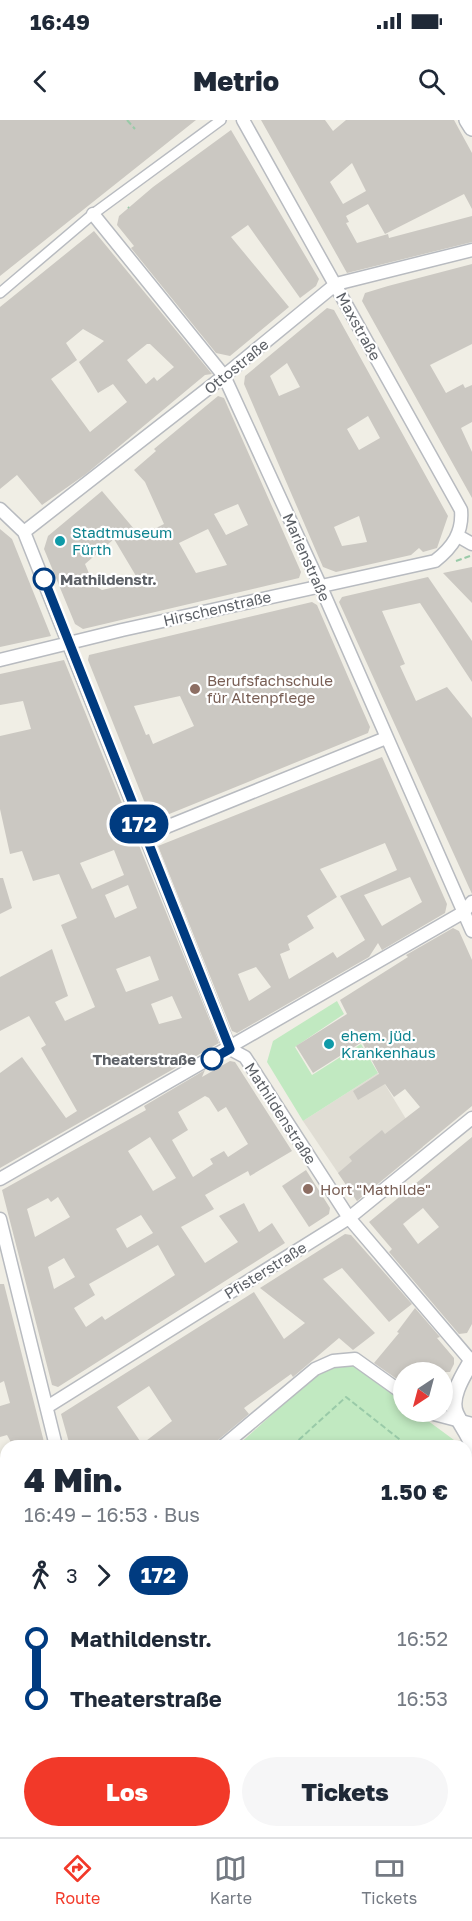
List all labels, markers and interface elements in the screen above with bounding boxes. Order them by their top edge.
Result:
text: 16:49 [30,8,90,35]
icon: back [24,65,57,98]
text: Metrio [193,65,279,97]
icon: search [415,65,448,98]
street label: Maxstraße [333,289,385,363]
street label: Ottostraße [200,334,272,397]
street label: Marienstraße [280,510,335,604]
place label: Stadtmuseum Fürth [72,523,172,558]
marker: Stadtmuseum Fürth [53,534,67,548]
marker: Mathildenstr. [33,568,55,590]
place label: Mathildenstr. [60,570,157,588]
street label: Hirschenstraße [161,587,273,629]
place label: Berufsfachschule für Altenpflege [207,671,333,706]
marker: Berufsfachschule für Altenpflege [188,682,202,696]
line badge: 172 [104,804,174,844]
text: 172 [121,811,157,837]
place label: ehem. jüd. Krankenhaus [341,1026,436,1061]
marker: ehem. jüd. Krankenhaus [322,1037,336,1051]
marker: Theaterstraße [201,1048,223,1070]
place label: Theaterstraße [92,1050,196,1068]
street label: Mathildenstraße [241,1059,321,1168]
place label: Hort "Mathilde" [320,1180,431,1198]
marker: Hort "Mathilde" [301,1182,315,1196]
street label: Pfisterstraße [221,1237,310,1302]
north arrow [393,1362,453,1422]
map controls [393,1362,453,1422]
text: 4 Min. [24,1460,123,1499]
text: 1.50 € [381,1478,448,1505]
text: 16:49 – 16:53 · Bus [24,1502,200,1526]
icon: walk [24,1559,57,1592]
icon: forward [87,1559,120,1592]
text: 172 [141,1562,176,1588]
text: 3 [66,1563,78,1587]
text: Mathildenstr. [70,1625,212,1652]
text: 16:52 [397,1626,448,1650]
text: Theaterstraße [70,1685,222,1712]
text: 16:53 [397,1686,448,1710]
button: Los [24,1757,230,1826]
button: Tickets [242,1757,448,1826]
tab: Route [55,1852,100,1908]
tab: Karte [210,1852,252,1908]
tab: Tickets [361,1852,417,1908]

